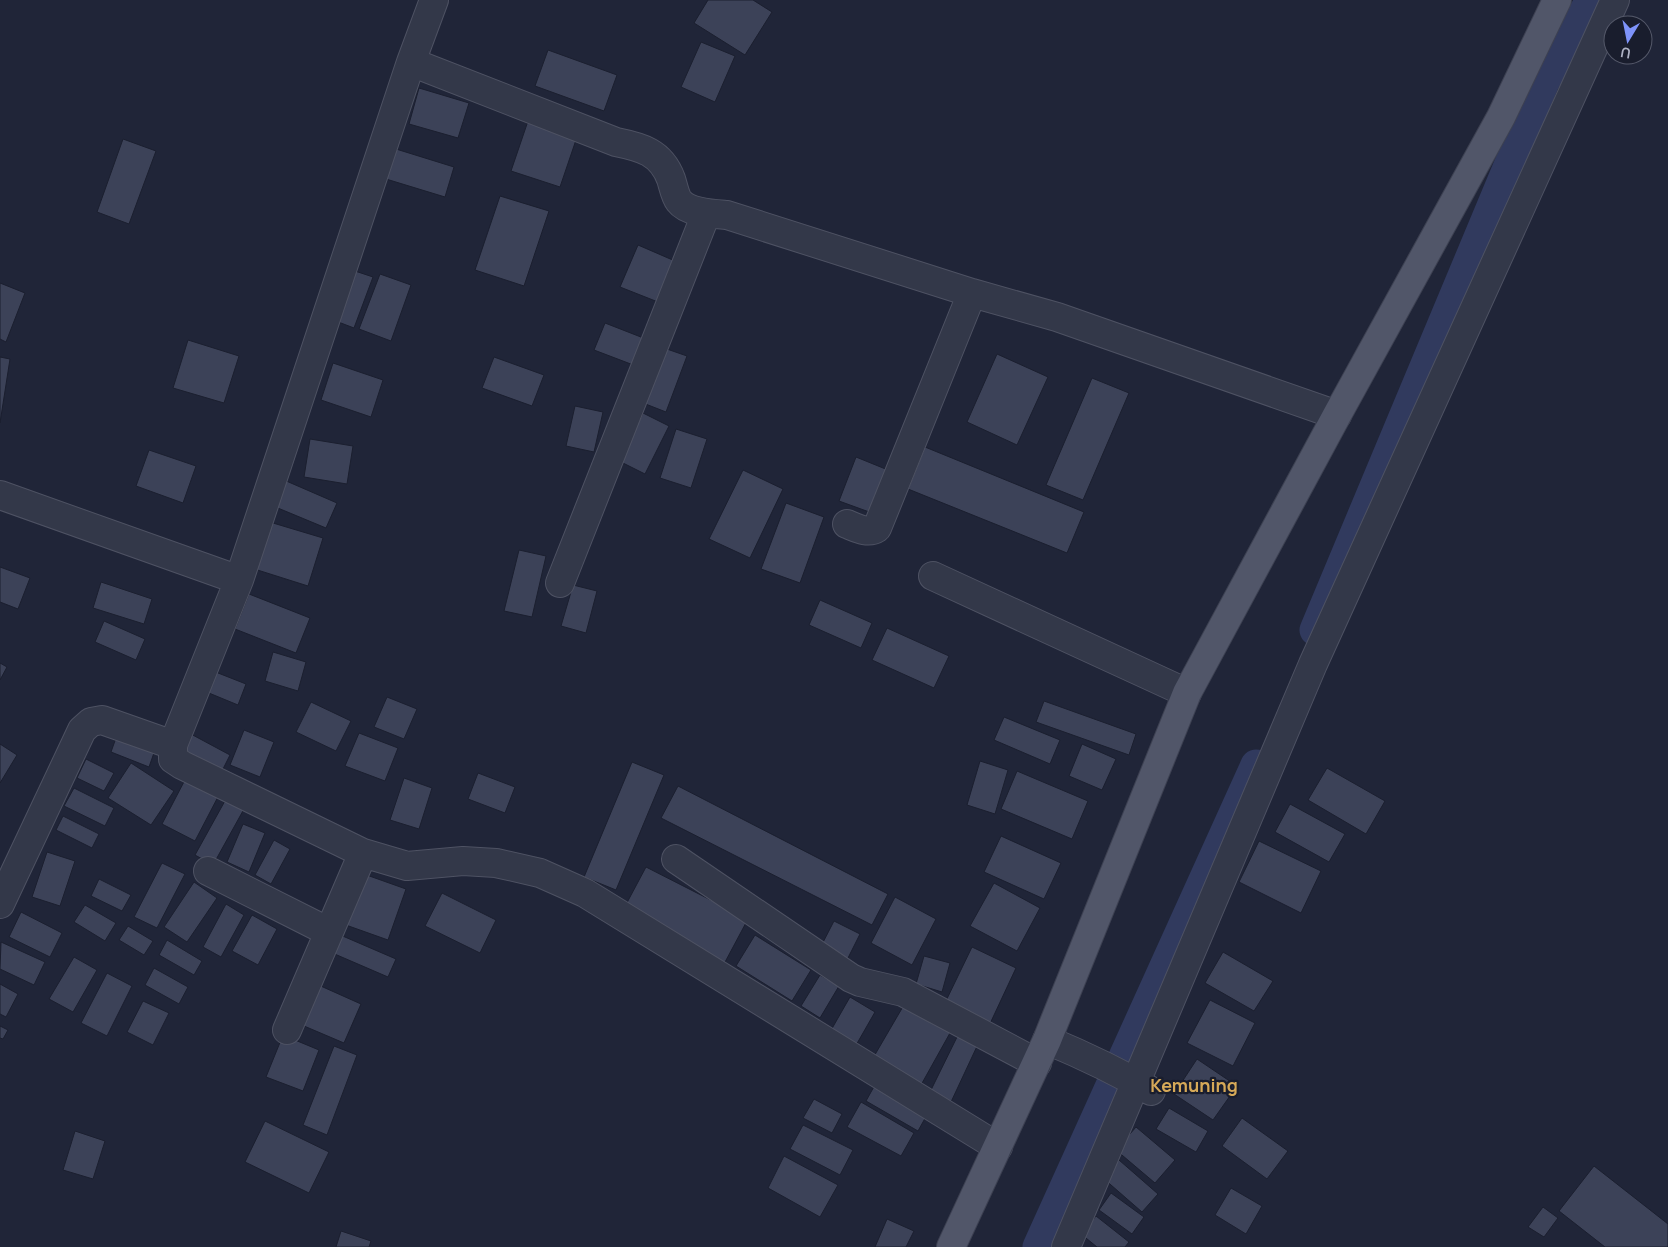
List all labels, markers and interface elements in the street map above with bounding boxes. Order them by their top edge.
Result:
north arrow [1603,15,1653,65]
text: U [1619,43,1632,64]
district label: Kemuning [1150,1073,1238,1097]

